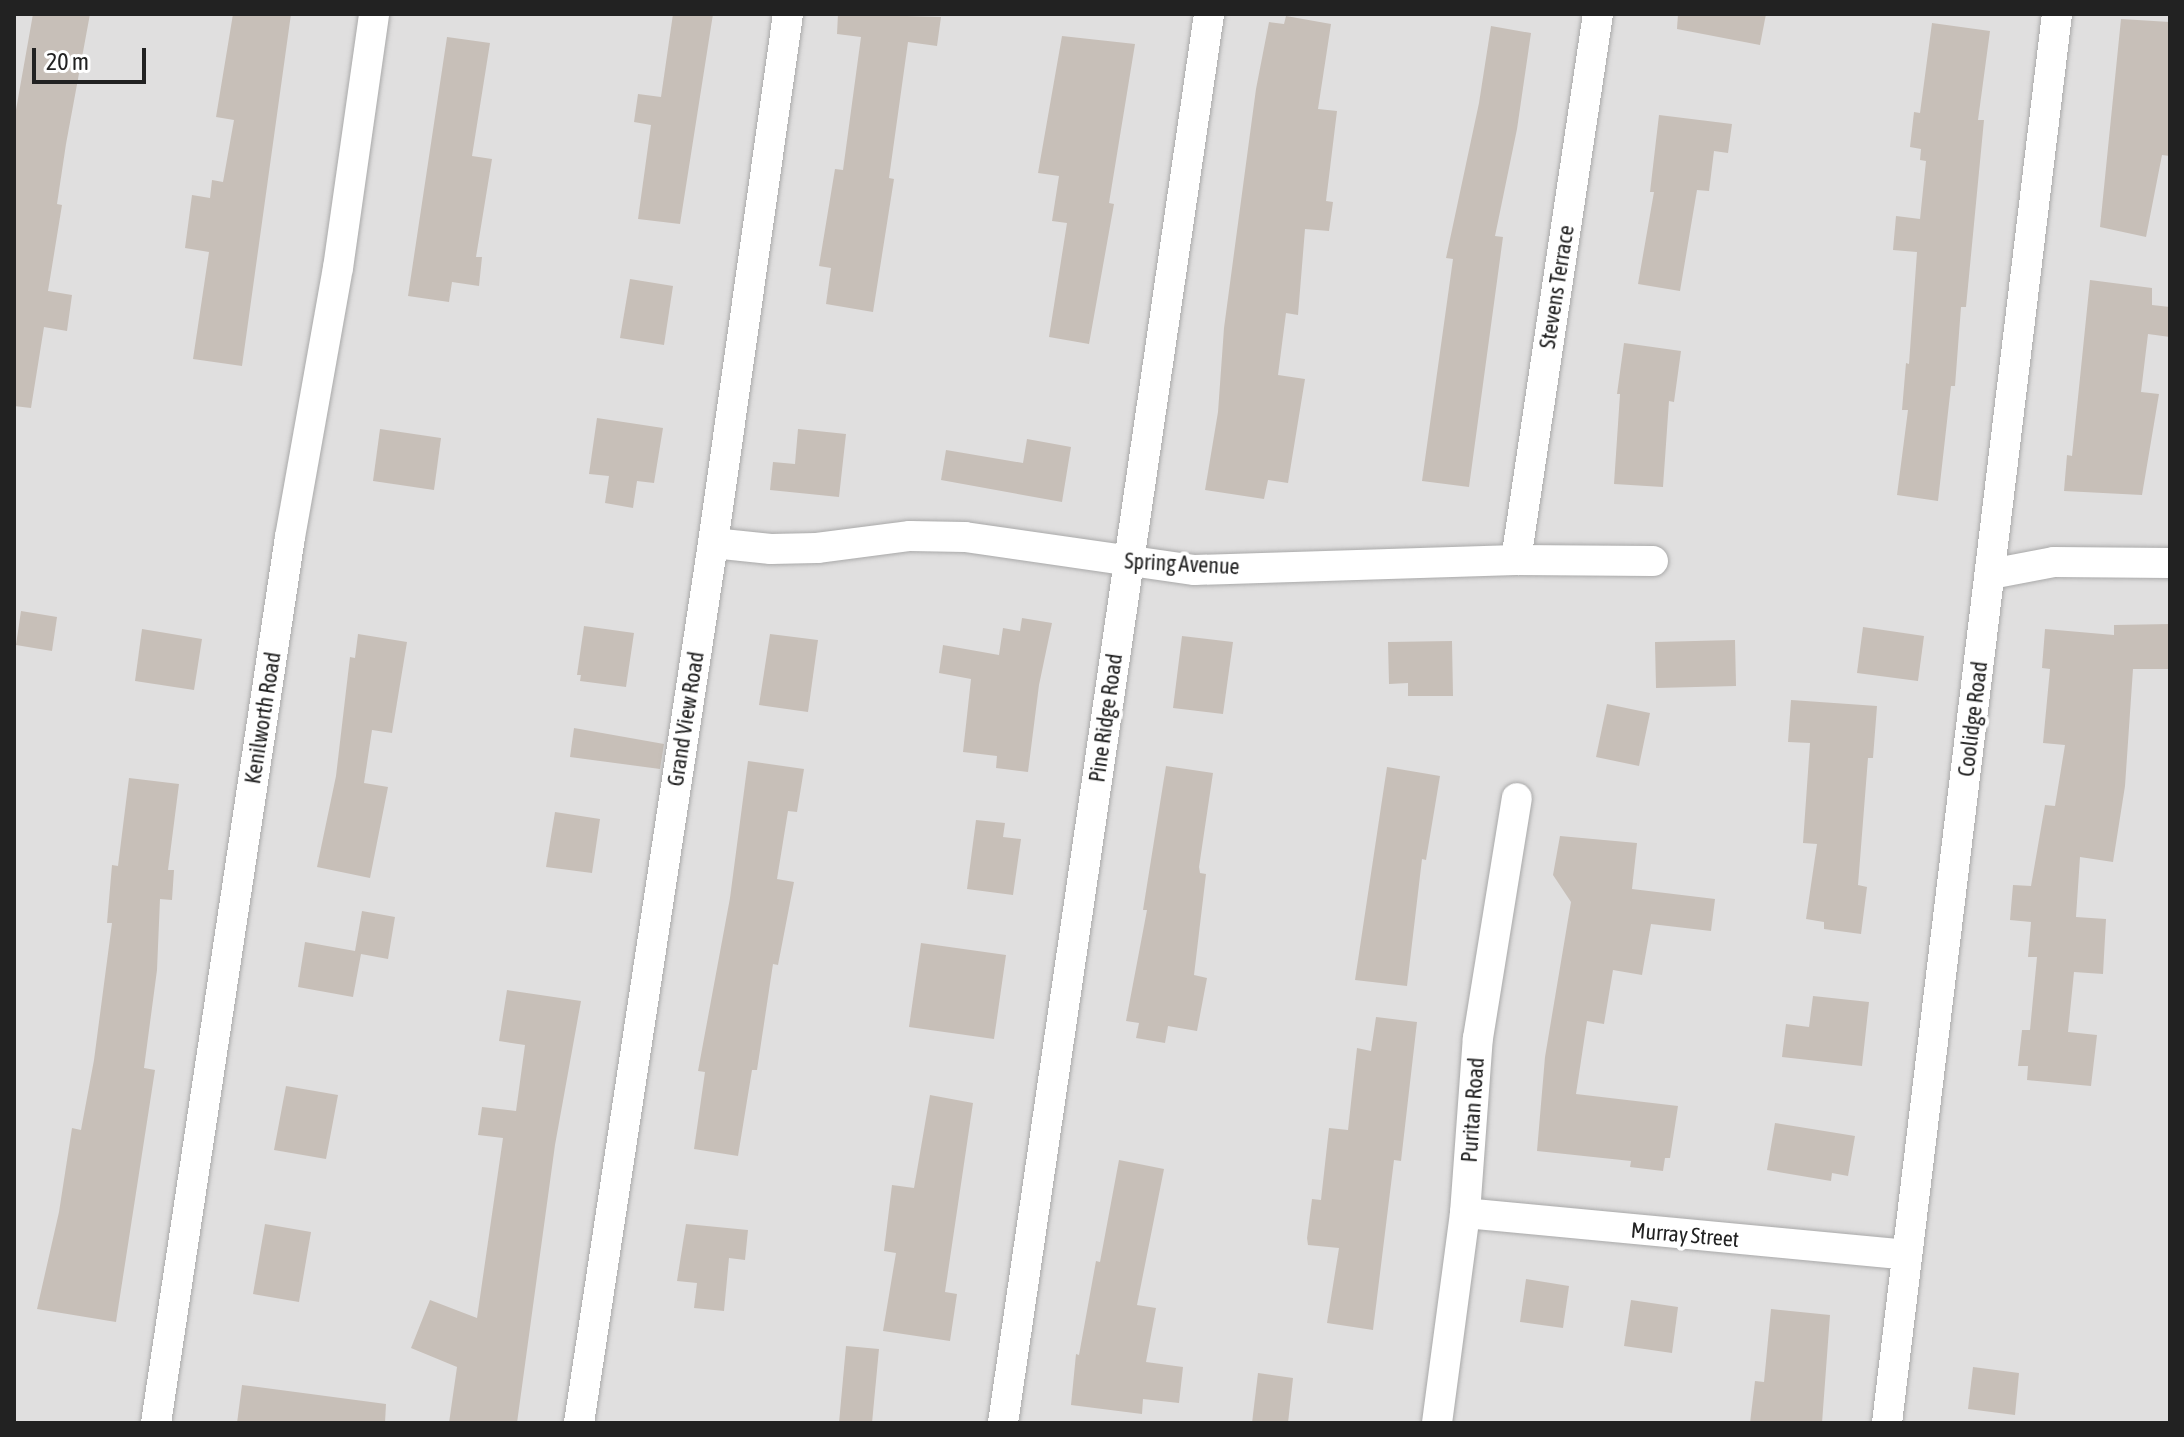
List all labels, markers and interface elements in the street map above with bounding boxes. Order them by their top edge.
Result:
scale bar [36,32,150,82]
text: 20 m [46,48,89,75]
street label: Stevens Terrace [1534,223,1580,351]
street label: Spring Avenue [1124,548,1240,580]
street label: Kenilworth Road [240,650,286,786]
street label: Grand View Road [662,650,710,788]
street label: Pine Ridge Road [1084,652,1128,784]
street label: Coolidge Road [1953,660,1993,778]
street label: Puritan Road [1456,1057,1490,1163]
street label: Murray Street [1630,1217,1740,1253]

